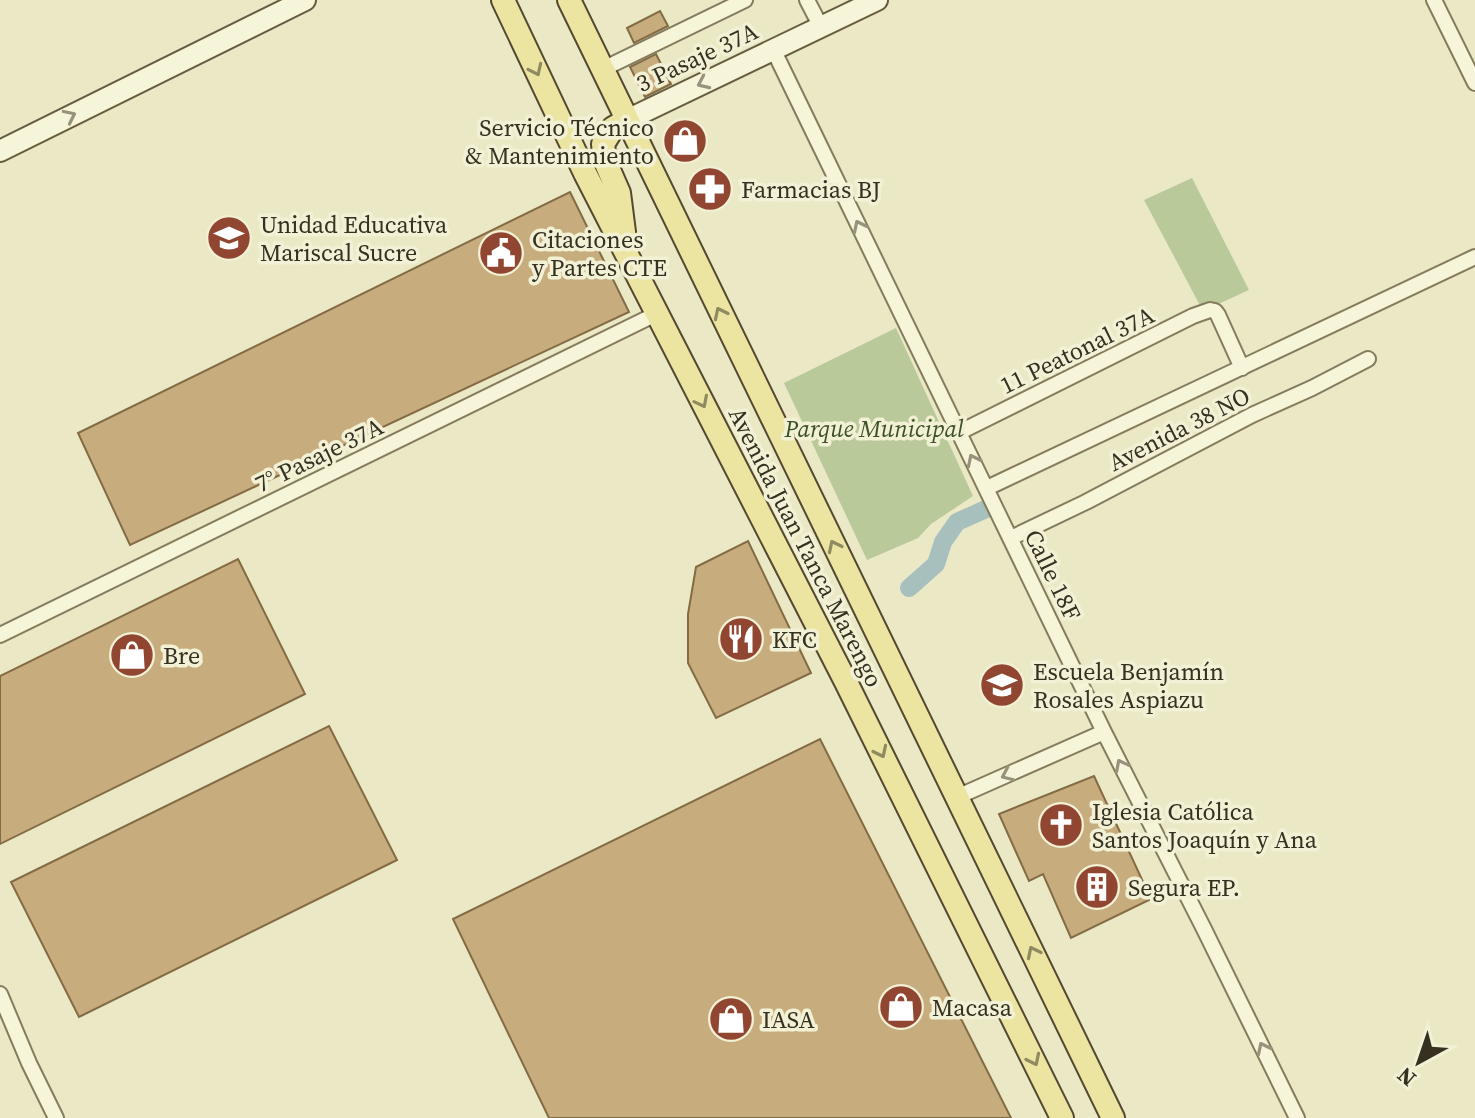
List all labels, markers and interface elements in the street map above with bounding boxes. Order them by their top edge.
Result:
street label: 3 Pasaje 37A [631,14,763,100]
one-way arrow [527,62,543,77]
one-way arrow [697,73,711,89]
one-way arrow [61,110,76,126]
place label: Servicio Técnico & Mantenimiento [465,111,654,172]
shop icon: Servicio Técnico & Mantenimiento [661,117,709,165]
pharmacy icon: Farmacias BJ [686,165,734,213]
place label: Farmacias BJ [741,173,881,206]
place label: Unidad Educativa Mariscal Sucre [260,208,448,269]
school or university icon: Unidad Educativa Mariscal Sucre [205,214,253,262]
one-way arrow [854,220,869,235]
place label: Citaciones y Partes CTE [532,223,667,284]
public building icon: Citaciones y Partes CTE [477,229,525,277]
street label: 11 Peatonal 37A [994,298,1160,402]
one-way arrow [714,306,729,321]
street label: Avenida 38 NO [1102,379,1256,479]
one-way arrow [692,393,707,408]
street label: Avenida Juan Tanca Marengo [721,401,891,693]
street label: 7° Pasaje 37A [249,410,389,500]
park label: Parque Municipal [783,412,964,445]
one-way arrow [967,454,983,469]
street label: Calle 18F [1017,524,1089,626]
one-way arrow [828,540,843,555]
restaurant icon: KFC [717,615,765,663]
place label: KFC [772,623,817,656]
shop icon: Bre [108,631,156,679]
place label: Bre [163,639,200,672]
place label: Escuela Benjamín Rosales Aspiazu [1033,655,1224,716]
school or university icon: Escuela Benjamín Rosales Aspiazu [978,661,1026,709]
one-way arrow [871,743,887,758]
one-way arrow [1115,759,1131,774]
one-way arrow [1001,765,1015,781]
place label: Iglesia Católica Santos Joaquín y Ana [1092,795,1318,856]
church icon: Iglesia Católica Santos Joaquín y Ana [1037,801,1085,849]
building icon: Segura EP. [1073,863,1121,911]
place label: Segura EP. [1128,871,1240,904]
one-way arrow [1027,945,1043,960]
shop icon: Macasa [877,983,925,1031]
place label: Macasa [932,991,1013,1024]
shop icon: IASA [707,995,755,1043]
place label: IASA [762,1003,815,1036]
north arrow [1379,1022,1459,1102]
one-way arrow [1257,1041,1272,1056]
one-way arrow [1024,1051,1039,1066]
text: N [1390,1061,1422,1094]

